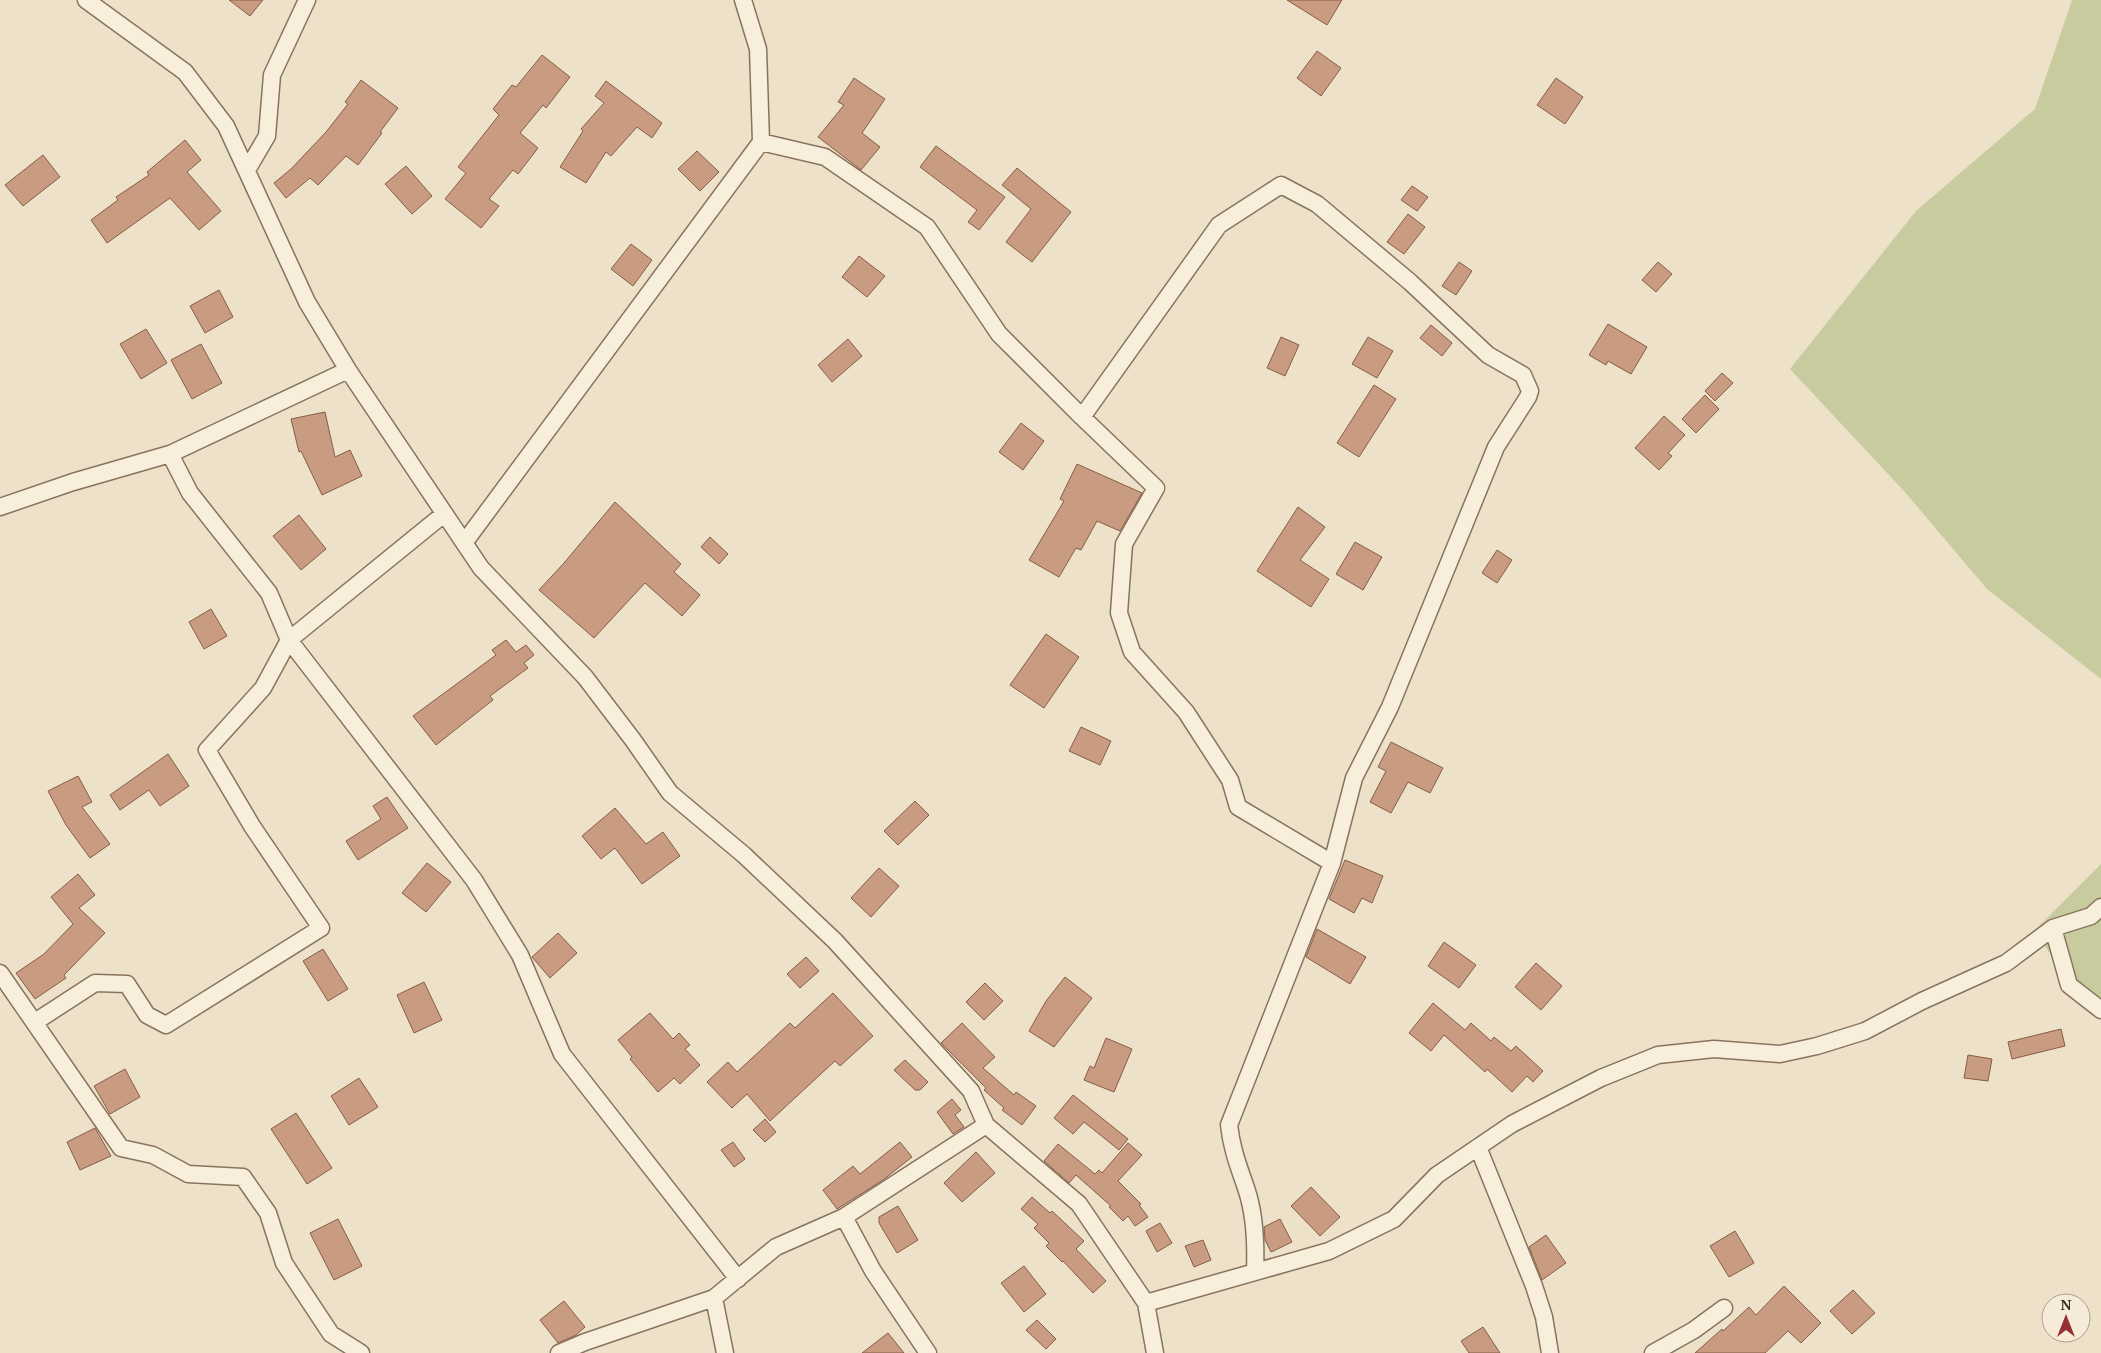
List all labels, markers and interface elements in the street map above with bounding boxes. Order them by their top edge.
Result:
north arrow [2041,1293,2091,1343]
text: N [2060,1295,2072,1314]

